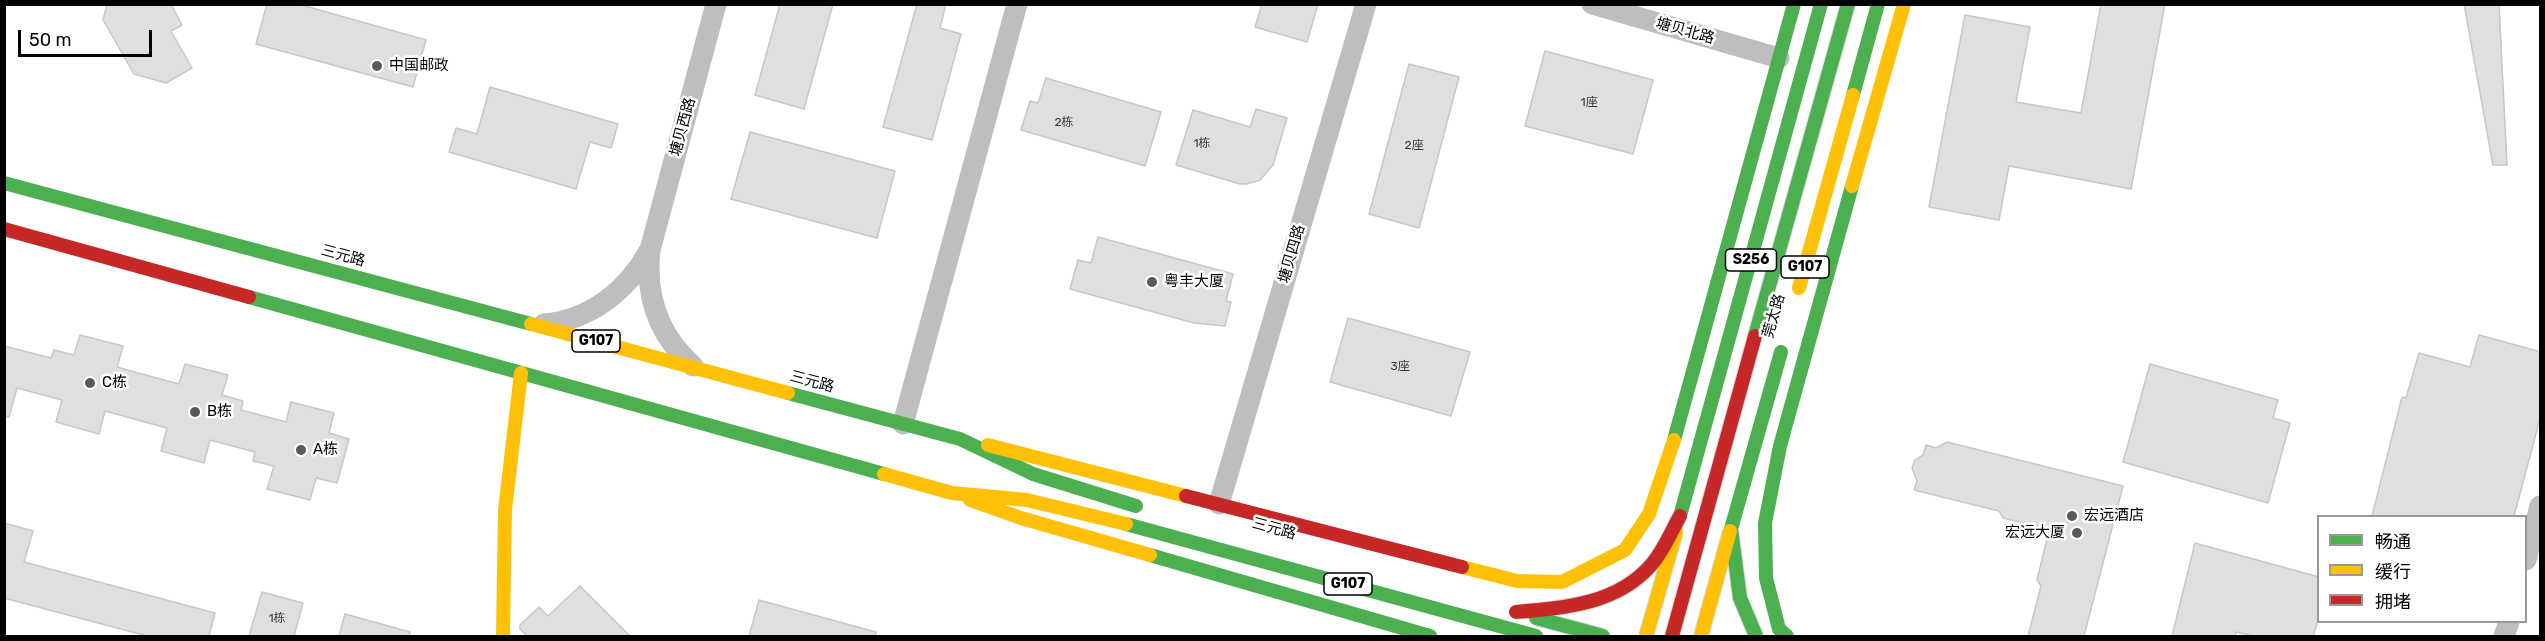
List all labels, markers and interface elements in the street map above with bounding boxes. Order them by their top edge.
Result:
street label: 塘贝北路 [1654,14,1716,48]
scale bar [21,18,154,56]
text: 50 m [29,29,72,51]
place label: 中国邮政 [389,57,449,75]
marker: 中国邮政 [370,59,384,73]
street label: 塘贝西路 [667,96,699,158]
house number: 1座 [1580,96,1598,110]
house number: 2栋 [1054,116,1074,130]
house number: 1栋 [1193,137,1211,151]
house number: 2座 [1404,139,1424,153]
street label: 塘贝四路 [1275,223,1309,285]
street label: 三元路 [319,241,367,271]
road number: S256 [1726,249,1776,271]
road number: G107 [1781,256,1829,278]
place label: 粤丰大厦 [1164,273,1224,291]
marker: 粤丰大厦 [1145,275,1159,289]
street label: 莞太路 [1759,292,1789,340]
road number: G107 [572,330,620,352]
house number: 3座 [1390,360,1410,374]
street label: 三元路 [788,367,836,397]
place label: C栋 [102,374,127,392]
marker: C栋 [83,376,97,390]
place label: B栋 [207,403,232,421]
marker: B栋 [188,405,202,419]
place label: A栋 [313,441,338,459]
marker: A栋 [294,443,308,457]
place label: 宏远酒店 [2084,507,2144,525]
marker: 宏远酒店 [2065,509,2079,523]
street label: 三元路 [1250,514,1298,544]
legend [2317,515,2527,623]
place label: 宏远大厦 [2005,524,2065,542]
marker: 宏远大厦 [2070,526,2084,540]
text: 畅通 [2375,531,2411,553]
text: 缓行 [2375,561,2411,583]
road number: G107 [1324,573,1372,595]
text: 拥堵 [2375,591,2411,613]
house number: 1栋 [268,612,286,626]

